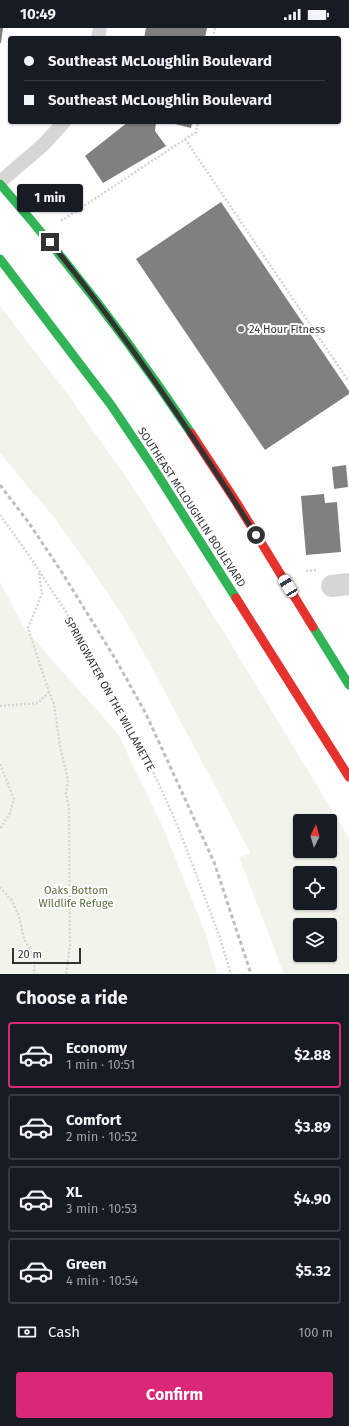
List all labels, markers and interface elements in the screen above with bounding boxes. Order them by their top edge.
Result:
text: 10:49 [20,5,56,23]
text: Southeast McLoughlin Boulevard [48,52,272,70]
text: Southeast McLoughlin Boulevard [48,91,272,109]
callout: 1 min [17,184,83,212]
text: 1 min [34,190,66,205]
route end [41,233,59,251]
place label: 24 Hour Fitness [249,323,325,336]
marker: 24 Hour Fitness [236,324,246,334]
street label: SOUTHEAST MCLOUGHLIN BOULEVARD [135,425,248,589]
route start [247,526,265,544]
car [277,573,299,599]
street label: SPRINGWATER ON THE WILLAMETTE [62,615,157,774]
north arrow [293,814,337,858]
map controls [293,814,337,962]
button: locate [293,866,337,910]
park label: Oaks Bottom Wildlife Refuge [39,884,113,910]
button: layers [293,918,337,962]
scale bar [12,946,81,965]
text: 20 m [18,948,42,961]
text: Choose a ride [16,987,128,1009]
icon: car [18,1037,54,1073]
text: Economy [66,1039,127,1057]
text: $2.88 [294,1046,331,1064]
text: 1 min · 10:51 [66,1057,135,1072]
icon: car [18,1109,54,1145]
text: Comfort [66,1111,122,1129]
text: $3.89 [294,1118,331,1136]
text: 2 min · 10:52 [66,1129,137,1144]
icon: car [18,1181,54,1217]
text: XL [66,1183,82,1201]
text: $4.90 [294,1190,331,1208]
text: 3 min · 10:53 [66,1201,137,1216]
icon: car [18,1253,54,1289]
text: Green [66,1255,106,1273]
text: $5.32 [295,1262,331,1280]
text: 4 min · 10:54 [66,1273,138,1288]
icon: cash [16,1321,38,1343]
text: Cash [48,1323,80,1341]
text: 100 m [298,1325,333,1340]
button: Confirm [16,1372,333,1418]

